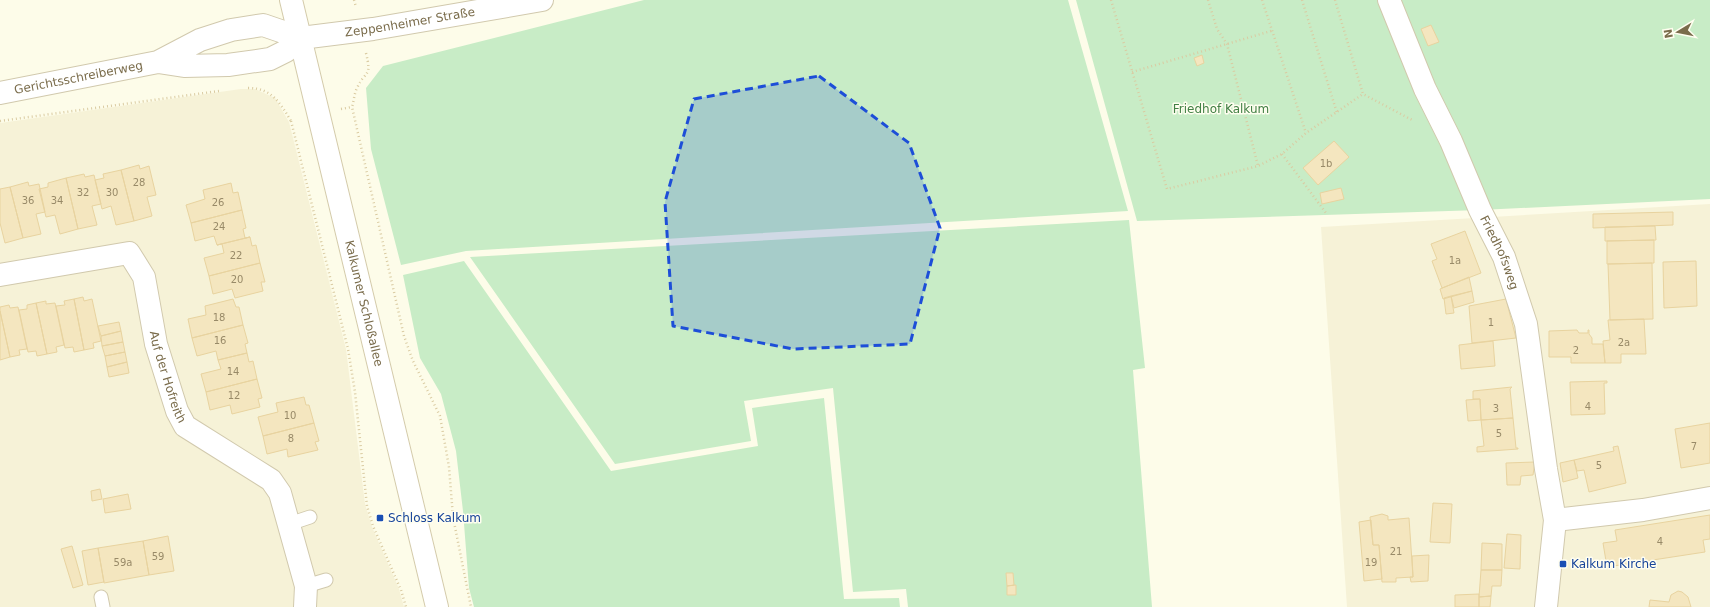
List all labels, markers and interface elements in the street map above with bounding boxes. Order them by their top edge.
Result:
street label: Zeppenheimer Straße [344,5,476,39]
north arrow [1658,12,1698,52]
text: N [1661,28,1676,39]
street label: Gerichtsschreiberweg [13,58,144,97]
park label: Friedhof Kalkum [1173,102,1269,116]
house number: 1b [1320,158,1332,169]
house number: 28 [133,177,145,188]
house number: 32 [77,187,89,198]
house number: 30 [106,187,118,198]
house number: 36 [22,195,34,206]
house number: 34 [51,195,63,206]
house number: 26 [212,197,224,208]
street label: Friedhofsweg [1477,213,1521,292]
house number: 24 [213,221,225,232]
street label: Kalkumer Schloßallee [342,239,386,368]
house number: 22 [230,250,242,261]
house number: 1a [1449,255,1461,266]
house number: 20 [231,274,243,285]
house number: 18 [213,312,225,323]
house number: 1 [1488,317,1494,328]
street label: Auf der Hofreith [147,330,189,425]
house number: 16 [214,335,226,346]
house number: 2a [1618,337,1630,348]
house number: 2 [1573,345,1579,356]
house number: 14 [227,366,239,377]
house number: 12 [228,390,240,401]
house number: 4 [1585,401,1591,412]
house number: 3 [1493,403,1499,414]
house number: 10 [284,410,296,421]
house number: 5 [1496,428,1502,439]
house number: 8 [288,433,294,444]
house number: 7 [1691,441,1697,452]
house number: 5 [1596,460,1602,471]
place label: Schloss Kalkum [388,511,481,525]
marker: Schloss Kalkum [375,513,385,523]
house number: 4 [1657,536,1663,547]
house number: 21 [1390,546,1402,557]
house number: 59 [152,551,164,562]
house number: 59a [114,557,132,568]
house number: 19 [1365,557,1377,568]
place label: Kalkum Kirche [1571,557,1657,571]
marker: Kalkum Kirche [1558,559,1568,569]

